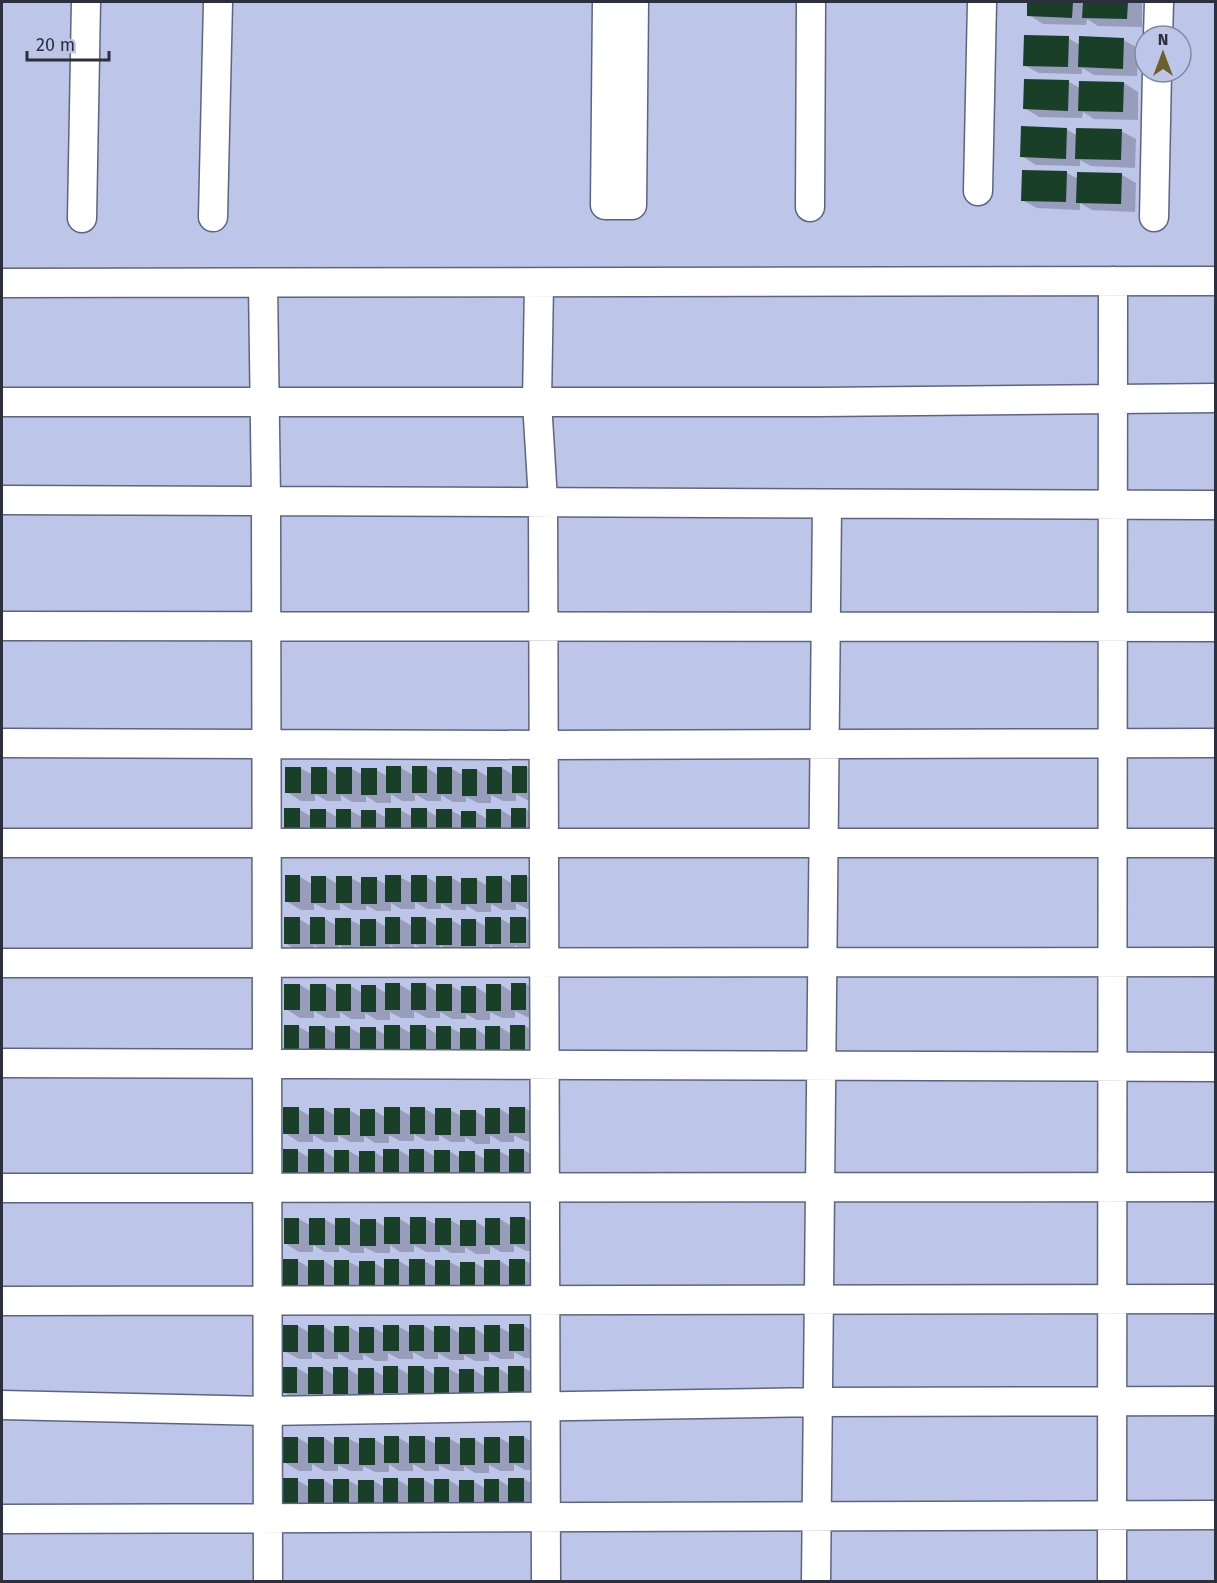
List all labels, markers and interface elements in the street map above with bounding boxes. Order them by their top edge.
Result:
scale bar [27,24,110,62]
north arrow [1133,24,1193,84]
text: N [1158,30,1168,49]
text: 20 m [36,34,75,56]

